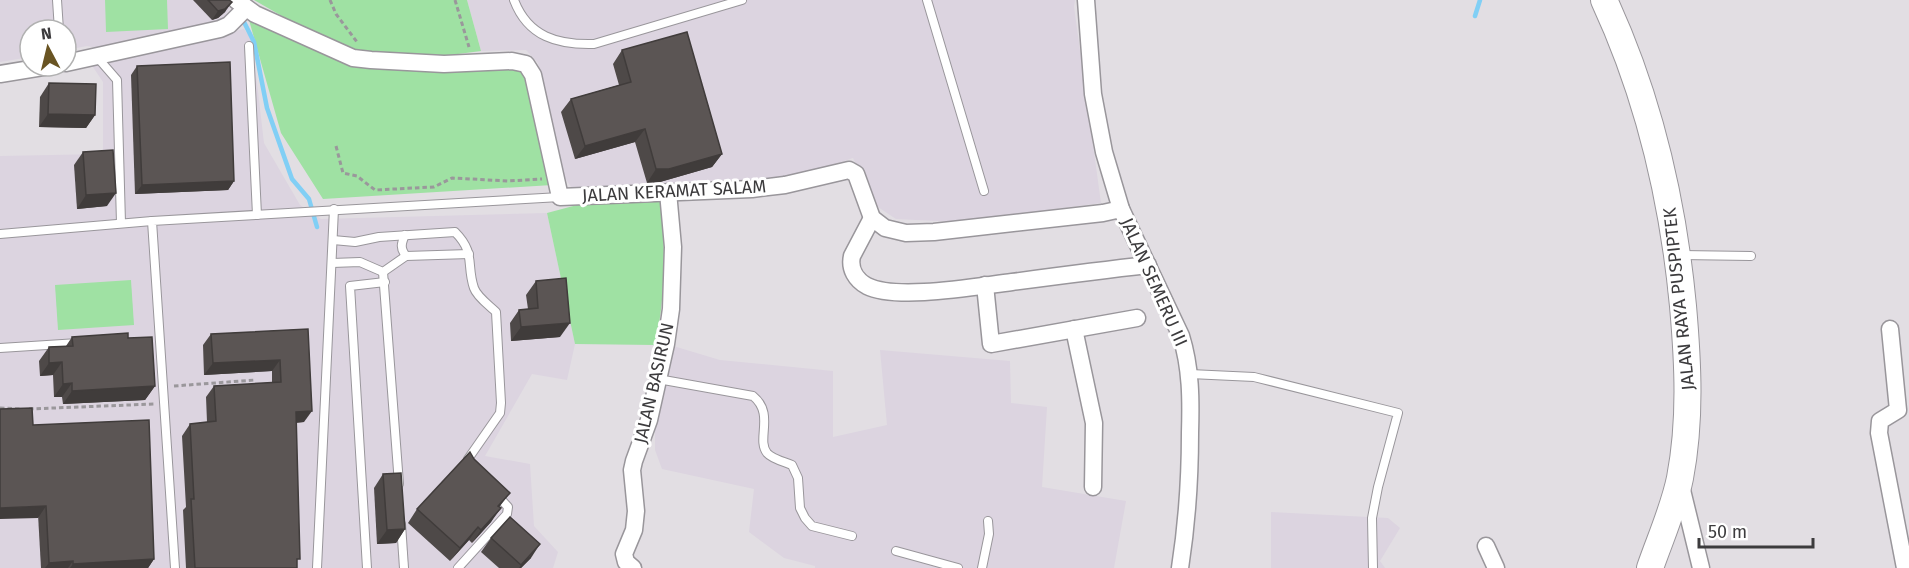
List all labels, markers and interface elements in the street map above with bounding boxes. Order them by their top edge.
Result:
north arrow [18,18,78,78]
text: N [40,24,53,44]
street label: JALAN KERAMAT SALAM [581,175,767,207]
street label: JALAN RAYA PUSPIPTEK [1658,206,1700,392]
street label: JALAN SEMERU III [1116,214,1192,350]
street label: JALAN BASIRUN [629,320,679,446]
scale bar [1699,511,1813,549]
text: 50 m [1708,521,1747,543]

